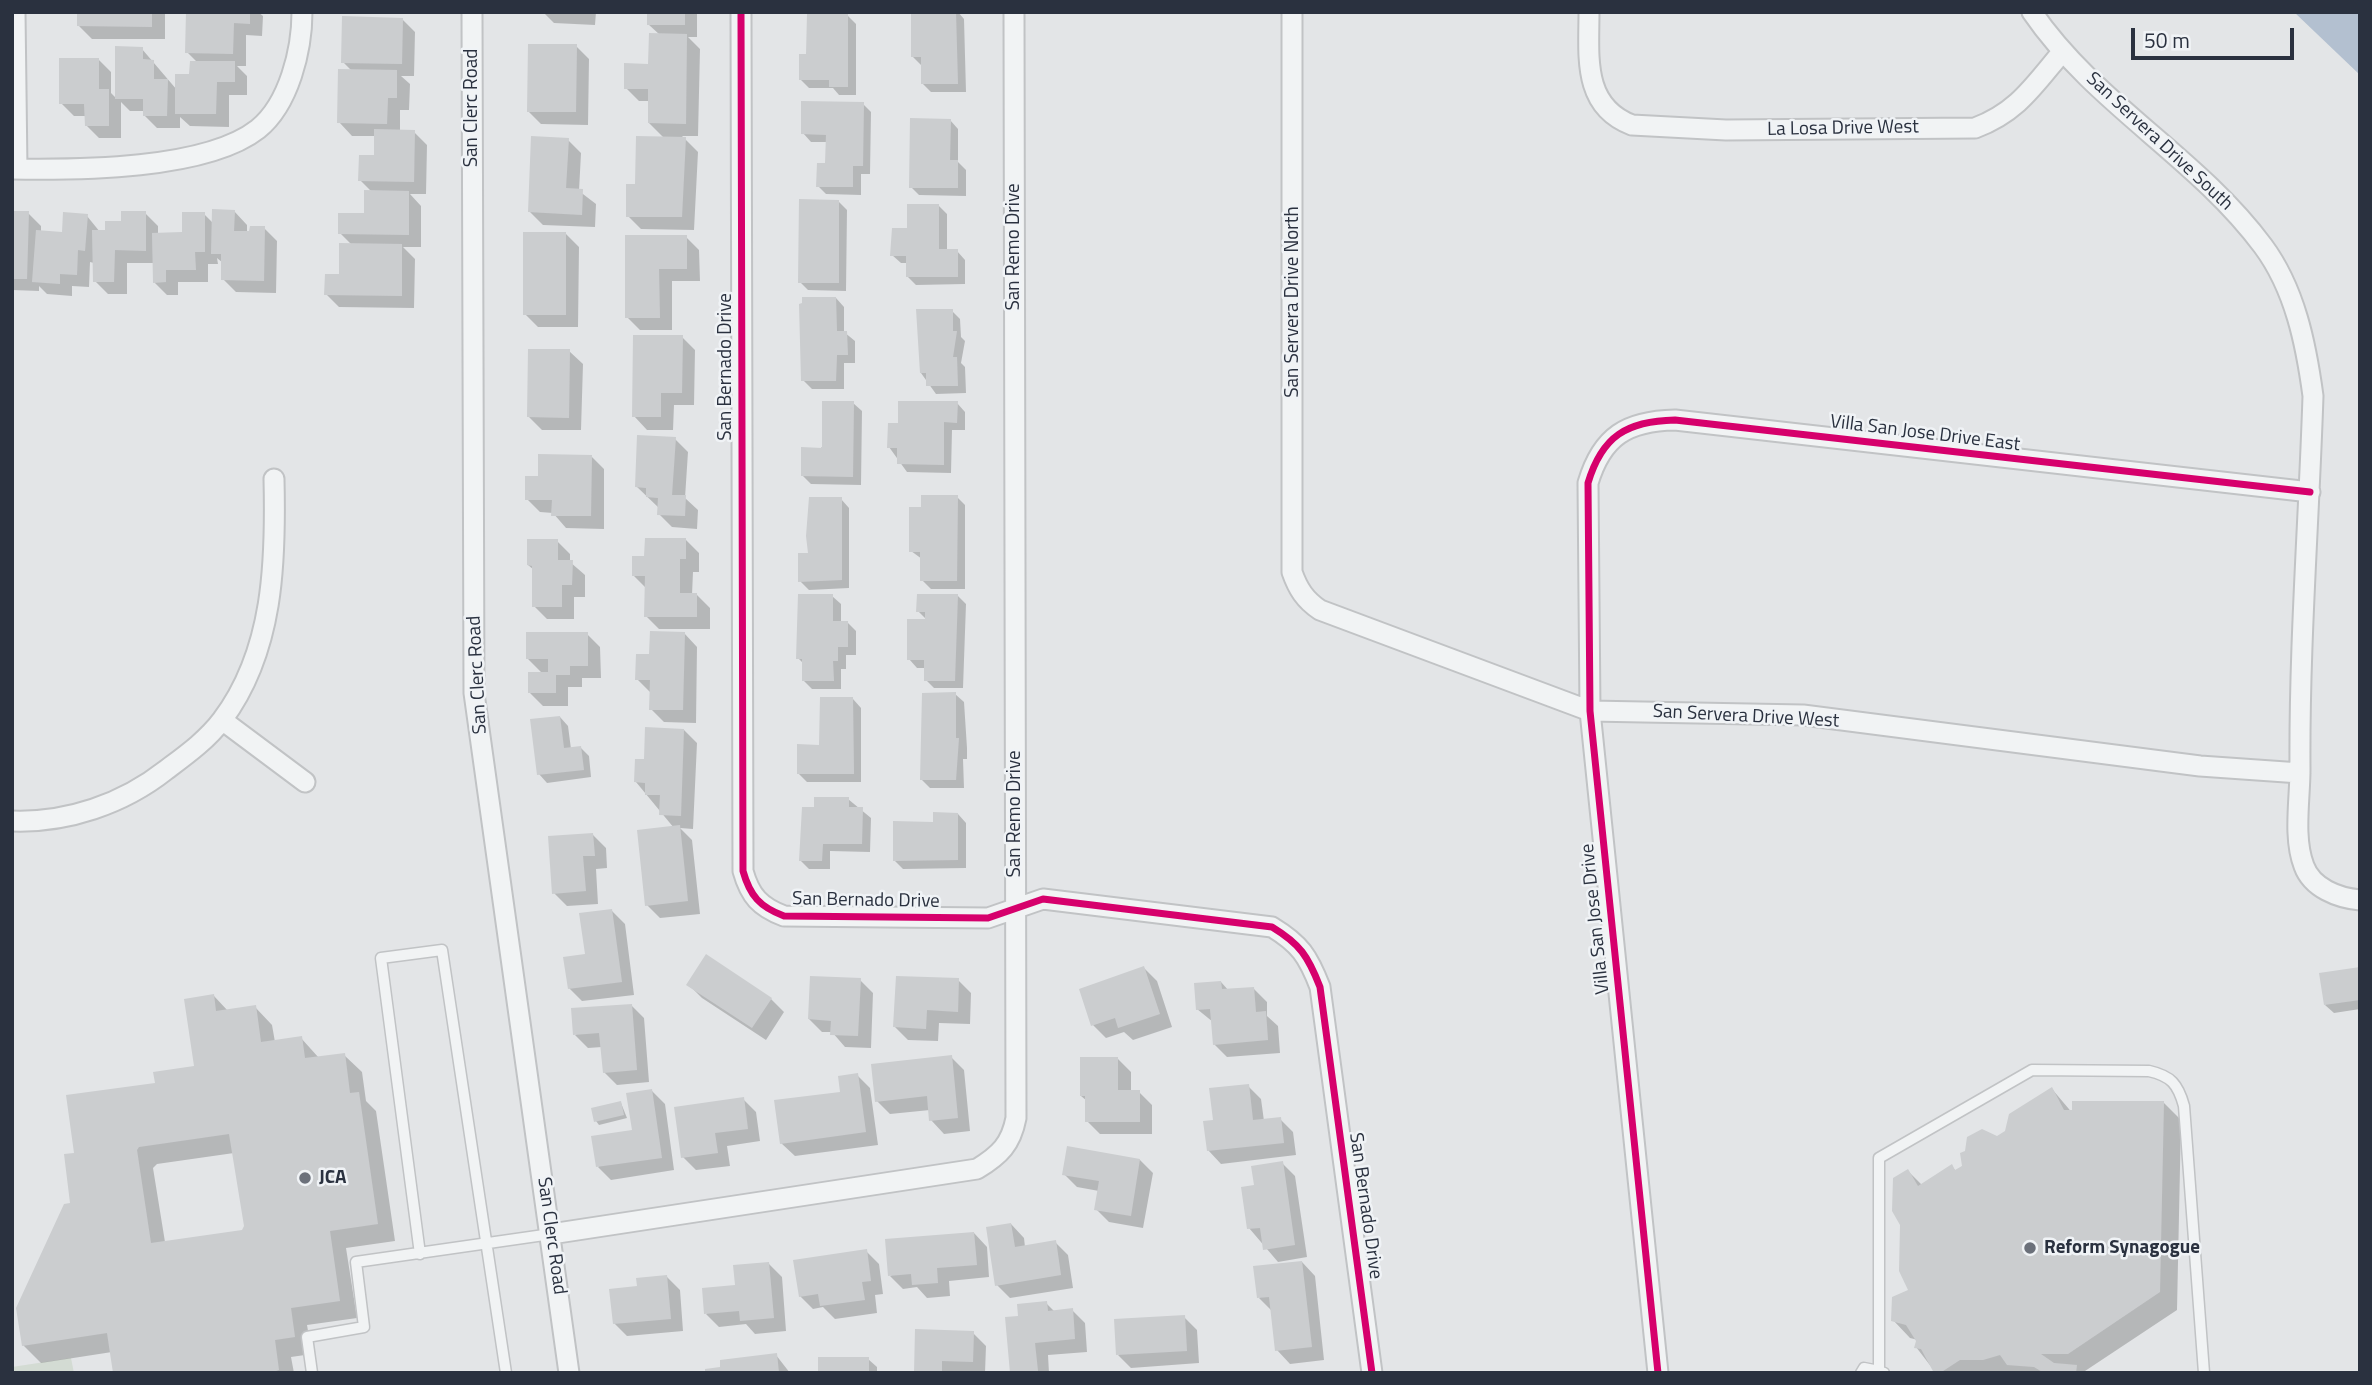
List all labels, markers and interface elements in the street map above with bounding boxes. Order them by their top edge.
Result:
scale bar [2134,14,2297,58]
text: 50 m [2144,24,2190,56]
street label: San Clerc Road [461,49,483,167]
street label: San Servera Drive South [2081,68,2237,216]
street label: La Losa Drive West [1767,116,1919,142]
street label: San Remo Drive [1003,184,1025,310]
street label: San Servera Drive North [1282,206,1304,398]
street label: San Bernado Drive [715,293,737,441]
street label: Villa San Jose Drive East [1829,411,2021,457]
street label: San Clerc Road [464,615,492,735]
street label: San Servera Drive West [1652,701,1840,733]
street label: San Remo Drive [1004,751,1026,877]
street label: Villa San Jose Drive [1577,842,1615,996]
street label: San Bernado Drive [792,888,940,914]
street label: San Bernado Drive [1343,1131,1387,1281]
place label: JCA [319,1167,346,1189]
marker: JCA [297,1170,313,1186]
street label: San Clerc Road [531,1176,571,1296]
place label: Reform Synagogue [2044,1237,2200,1259]
marker: Reform Synagogue [2022,1240,2038,1256]

